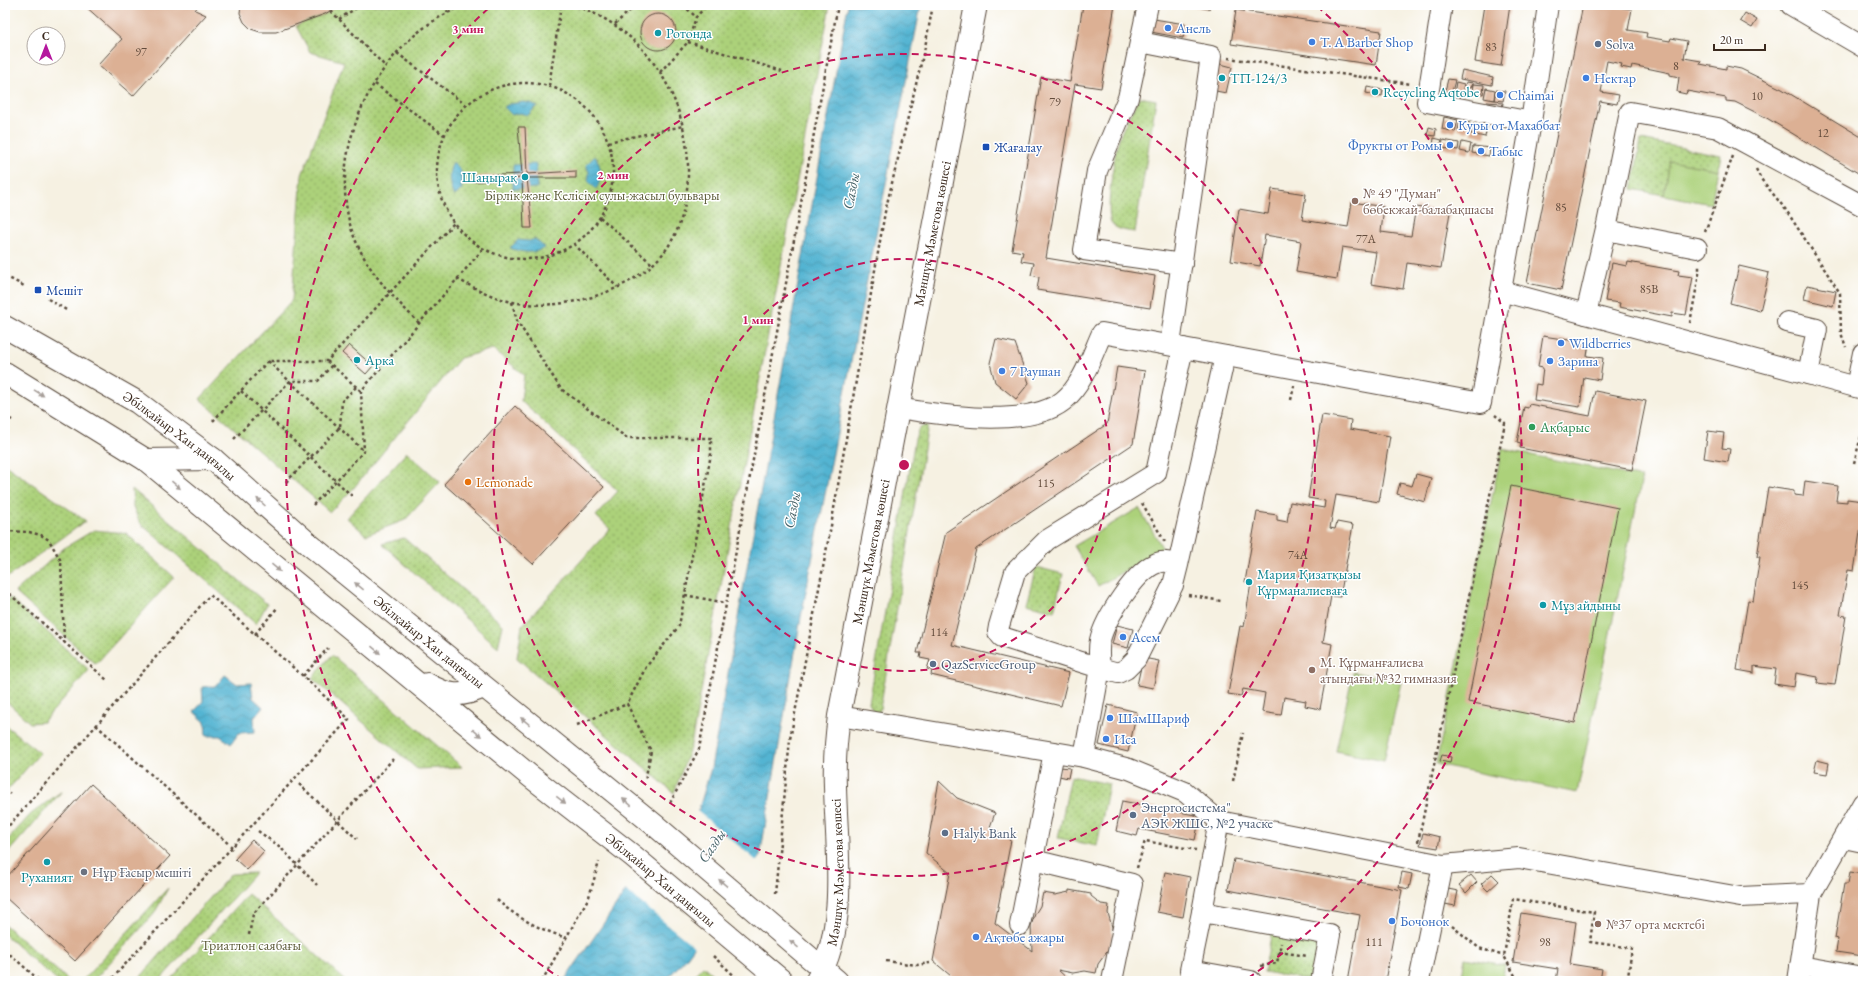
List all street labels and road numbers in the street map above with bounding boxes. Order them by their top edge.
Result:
street label: Мәншүк Мәметова көшесі [909,159,955,308]
street label: Әбілқайыр Хан даңғылы [120,387,240,485]
street label: Мәншүк Мәметова көшесі [848,477,894,626]
street label: Әбілқайыр Хан даңғылы [370,591,489,693]
street label: Мәншүк Мәметова көшесі [822,797,847,948]
street label: Әбілқайыр Хан даңғылы [602,829,720,931]

